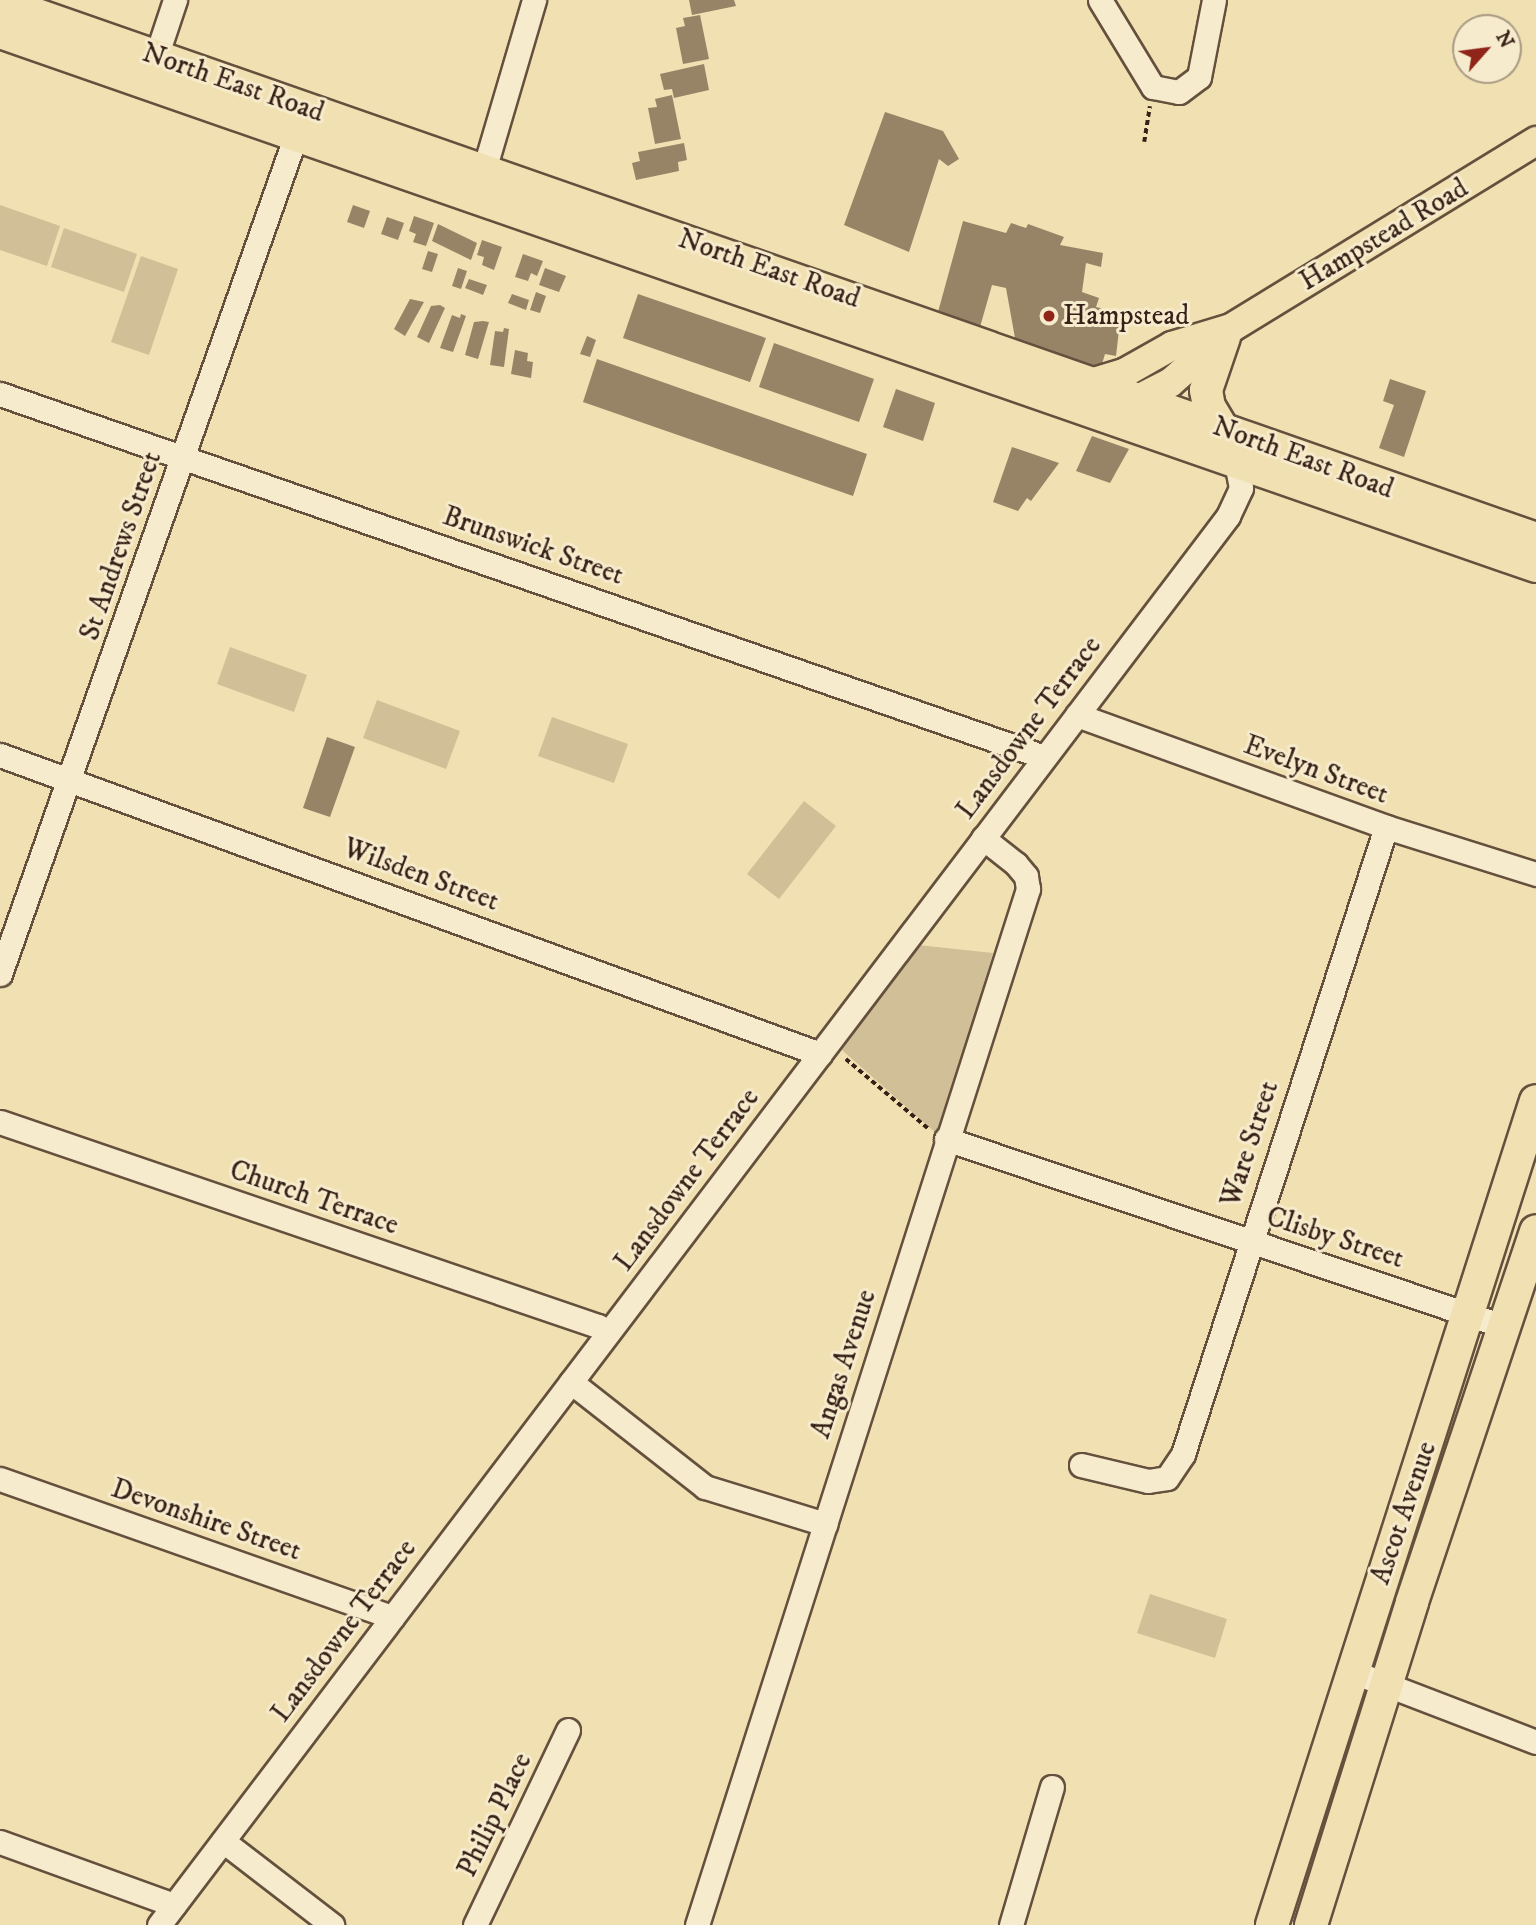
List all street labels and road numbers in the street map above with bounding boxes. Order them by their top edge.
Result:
street label: North East Road [138,36,328,130]
street label: Hampstead Road [1294,172,1474,298]
street label: North East Road [674,222,864,316]
street label: North East Road [1208,410,1398,506]
street label: St Andrews Street [73,447,169,645]
street label: Brunswick Street [438,499,628,593]
street label: Lansdowne Terrace [949,630,1109,826]
street label: Evelyn Street [1239,728,1393,812]
street label: Wilsden Street [339,831,503,919]
street label: Ware Street [1214,1077,1286,1211]
street label: Lansdowne Terrace [607,1082,767,1278]
street label: Church Terrace [225,1153,403,1243]
street label: Clisby Street [1262,1200,1408,1276]
street label: Angas Avenue [804,1286,884,1442]
street label: Ascot Avenue [1364,1437,1444,1589]
street label: Devonshire Street [107,1472,305,1568]
street label: Lansdowne Terrace [264,1533,424,1729]
street label: Philip Place [451,1747,539,1883]

